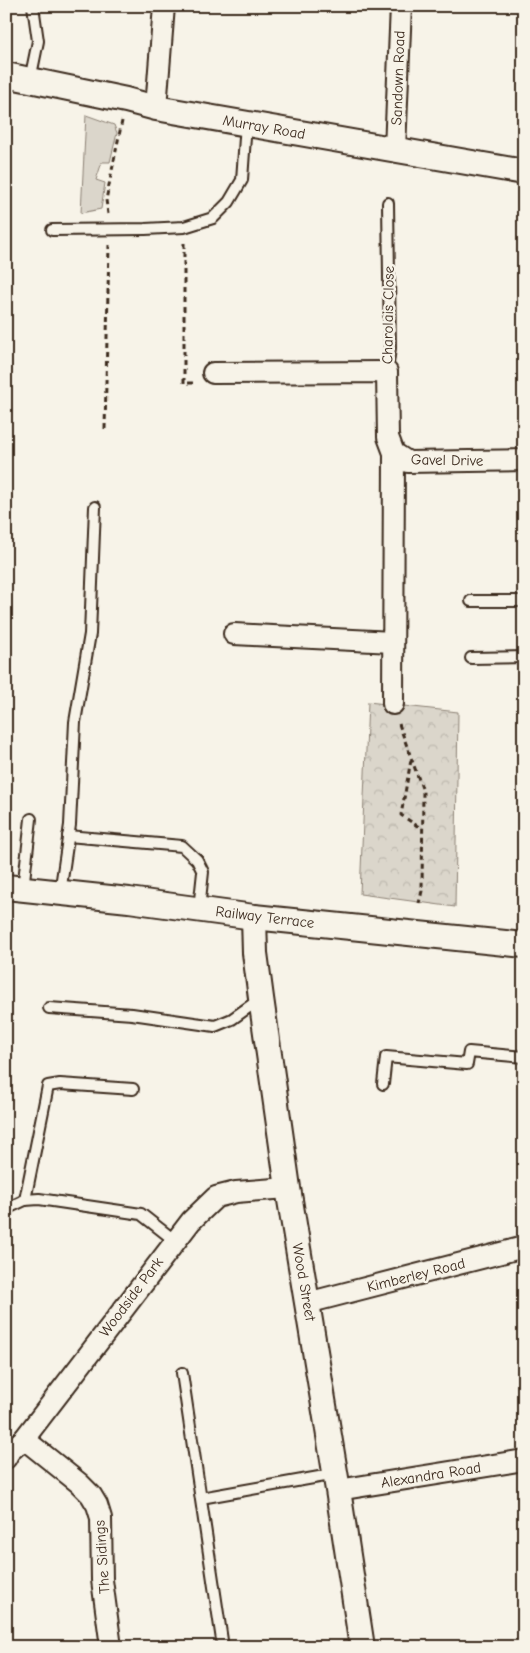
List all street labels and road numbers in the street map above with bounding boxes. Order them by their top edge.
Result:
street label: Sandown Road [387,30,409,126]
street label: Murray Road [221,111,307,143]
street label: Charolais Close [378,265,398,364]
street label: Gavel Drive [411,450,484,470]
street label: Railway Terrace [214,902,316,932]
street label: Wood Street [288,1242,320,1323]
street label: Woodside Park [95,1253,167,1340]
street label: Kimberley Road [365,1254,467,1296]
street label: Alexandra Road [380,1458,482,1492]
street label: The Sidings [90,1520,114,1594]

